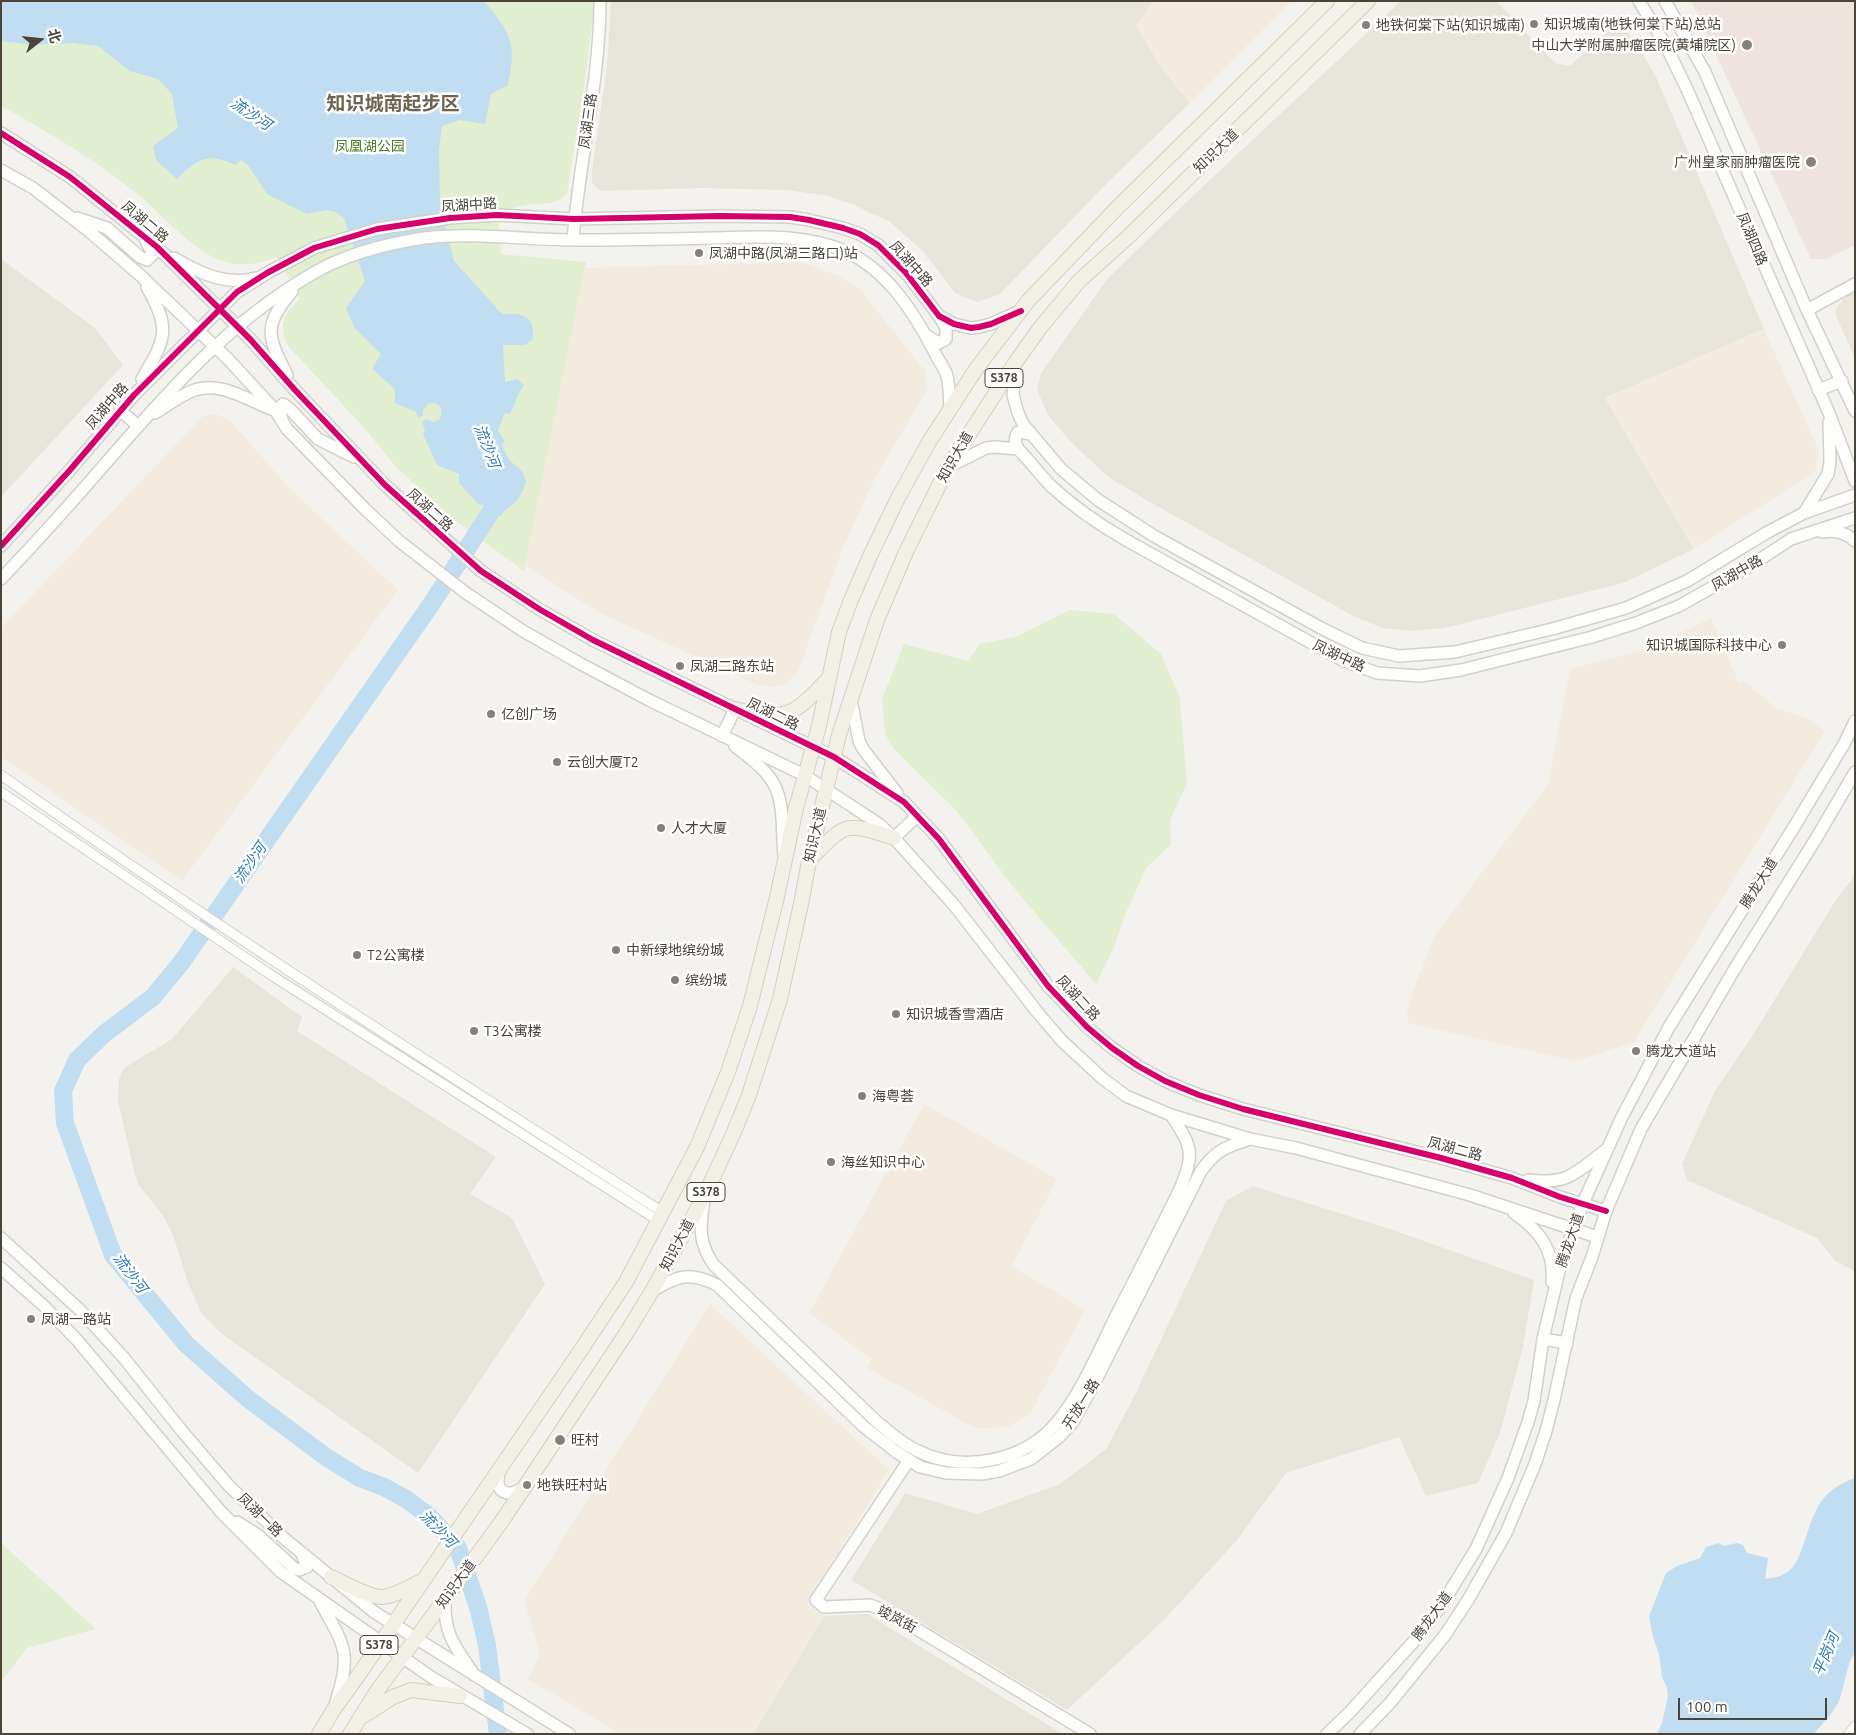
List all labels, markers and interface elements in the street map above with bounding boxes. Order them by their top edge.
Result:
north arrow [15,15,65,65]
place label: 知识城南(地铁何棠下站)总站 [1544,16,1721,32]
place label: 地铁何棠下站(知识城南) [1376,17,1525,33]
marker: 知识城南(地铁何棠下站)总站 [1528,18,1540,30]
marker: 地铁何棠下站(知识城南) [1360,19,1372,31]
text: 北 [45,27,64,45]
place label: 中山大学附属肿瘤医院(黄埔院区) [1531,37,1736,53]
marker: 中山大学附属肿瘤医院(黄埔院区) [1740,38,1754,52]
street label: 凤湖三路 [576,92,600,150]
district label: 知识城南起步区 [327,93,459,115]
water label: 流沙河 [227,94,275,134]
street label: 知识大道 [1190,126,1242,176]
park label: 凤凰湖公园 [335,138,405,154]
place label: 广州皇家丽肿瘤医院 [1674,154,1800,170]
marker: 广州皇家丽肿瘤医院 [1804,155,1818,169]
street label: 凤湖中路 [440,195,498,215]
street label: 凤湖二路 [118,198,172,246]
street label: 凤湖四路 [1733,210,1771,268]
street label: 凤湖中路 [886,238,936,290]
place label: 凤湖中路(凤湖三路口)站 [709,245,858,261]
marker: 凤湖中路(凤湖三路口)站 [693,247,705,259]
road number: S378 [985,368,1023,388]
street label: 凤湖中路 [82,379,132,433]
water label: 流沙河 [471,422,503,470]
street label: 知识大道 [934,429,976,485]
street label: 凤湖二路 [404,485,456,535]
street label: 凤湖中路 [1709,552,1765,594]
street label: 凤湖中路 [1310,637,1368,675]
place label: 知识城国际科技中心 [1646,637,1772,653]
marker: 知识城国际科技中心 [1776,639,1788,651]
place label: 凤湖二路东站 [690,658,774,674]
marker: 凤湖二路东站 [674,660,686,672]
street label: 凤湖二路 [744,694,802,734]
place label: 亿创广场 [501,706,557,722]
marker: 亿创广场 [485,708,497,720]
place label: 云创大厦T2 [567,754,639,770]
marker: 云创大厦T2 [551,756,563,768]
street label: 知识大道 [801,806,829,864]
place label: 人才大厦 [671,820,727,836]
marker: 人才大厦 [655,822,667,834]
water label: 流沙河 [230,839,270,887]
street label: 腾龙大道 [1737,855,1781,911]
place label: 中新绿地缤纷城 [626,942,724,958]
marker: 中新绿地缤纷城 [610,944,622,956]
place label: T2公寓楼 [367,947,425,963]
marker: T2公寓楼 [351,949,363,961]
place label: 缤纷城 [685,972,727,988]
street label: 凤湖二路 [1053,972,1103,1024]
marker: 缤纷城 [669,974,681,986]
place label: 知识城香雪酒店 [906,1006,1004,1022]
marker: 知识城香雪酒店 [890,1008,902,1020]
place label: T3公寓楼 [484,1023,542,1039]
marker: T3公寓楼 [468,1025,480,1037]
place label: 腾龙大道站 [1646,1043,1716,1059]
marker: 腾龙大道站 [1630,1045,1642,1057]
place label: 海粤荟 [872,1088,914,1104]
marker: 海粤荟 [856,1090,868,1102]
street label: 凤湖二路 [1426,1134,1484,1164]
place label: 海丝知识中心 [841,1154,925,1170]
marker: 海丝知识中心 [825,1156,837,1168]
road number: S378 [687,1182,725,1202]
street label: 腾龙大道 [1553,1211,1587,1269]
street label: 知识大道 [656,1216,698,1274]
water label: 流沙河 [109,1250,151,1296]
place label: 凤湖一路站 [41,1311,111,1327]
marker: 凤湖一路站 [25,1313,37,1325]
street label: 开放一路 [1059,1376,1103,1432]
place label: 旺村 [571,1432,599,1448]
marker: 旺村 [553,1433,567,1447]
place label: 地铁旺村站 [537,1477,607,1493]
marker: 地铁旺村站 [521,1479,533,1491]
street label: 凤湖一路 [234,1490,286,1540]
water label: 流沙河 [416,1507,460,1551]
street label: 知识大道 [433,1556,479,1612]
street label: 腾龙大道 [1409,1588,1455,1644]
street label: 竣岚街 [875,1602,919,1636]
water label: 平岗河 [1809,1630,1843,1678]
road number: S378 [360,1636,398,1654]
scale bar [1681,1688,1830,1720]
text: 100 m [1686,1698,1728,1715]

